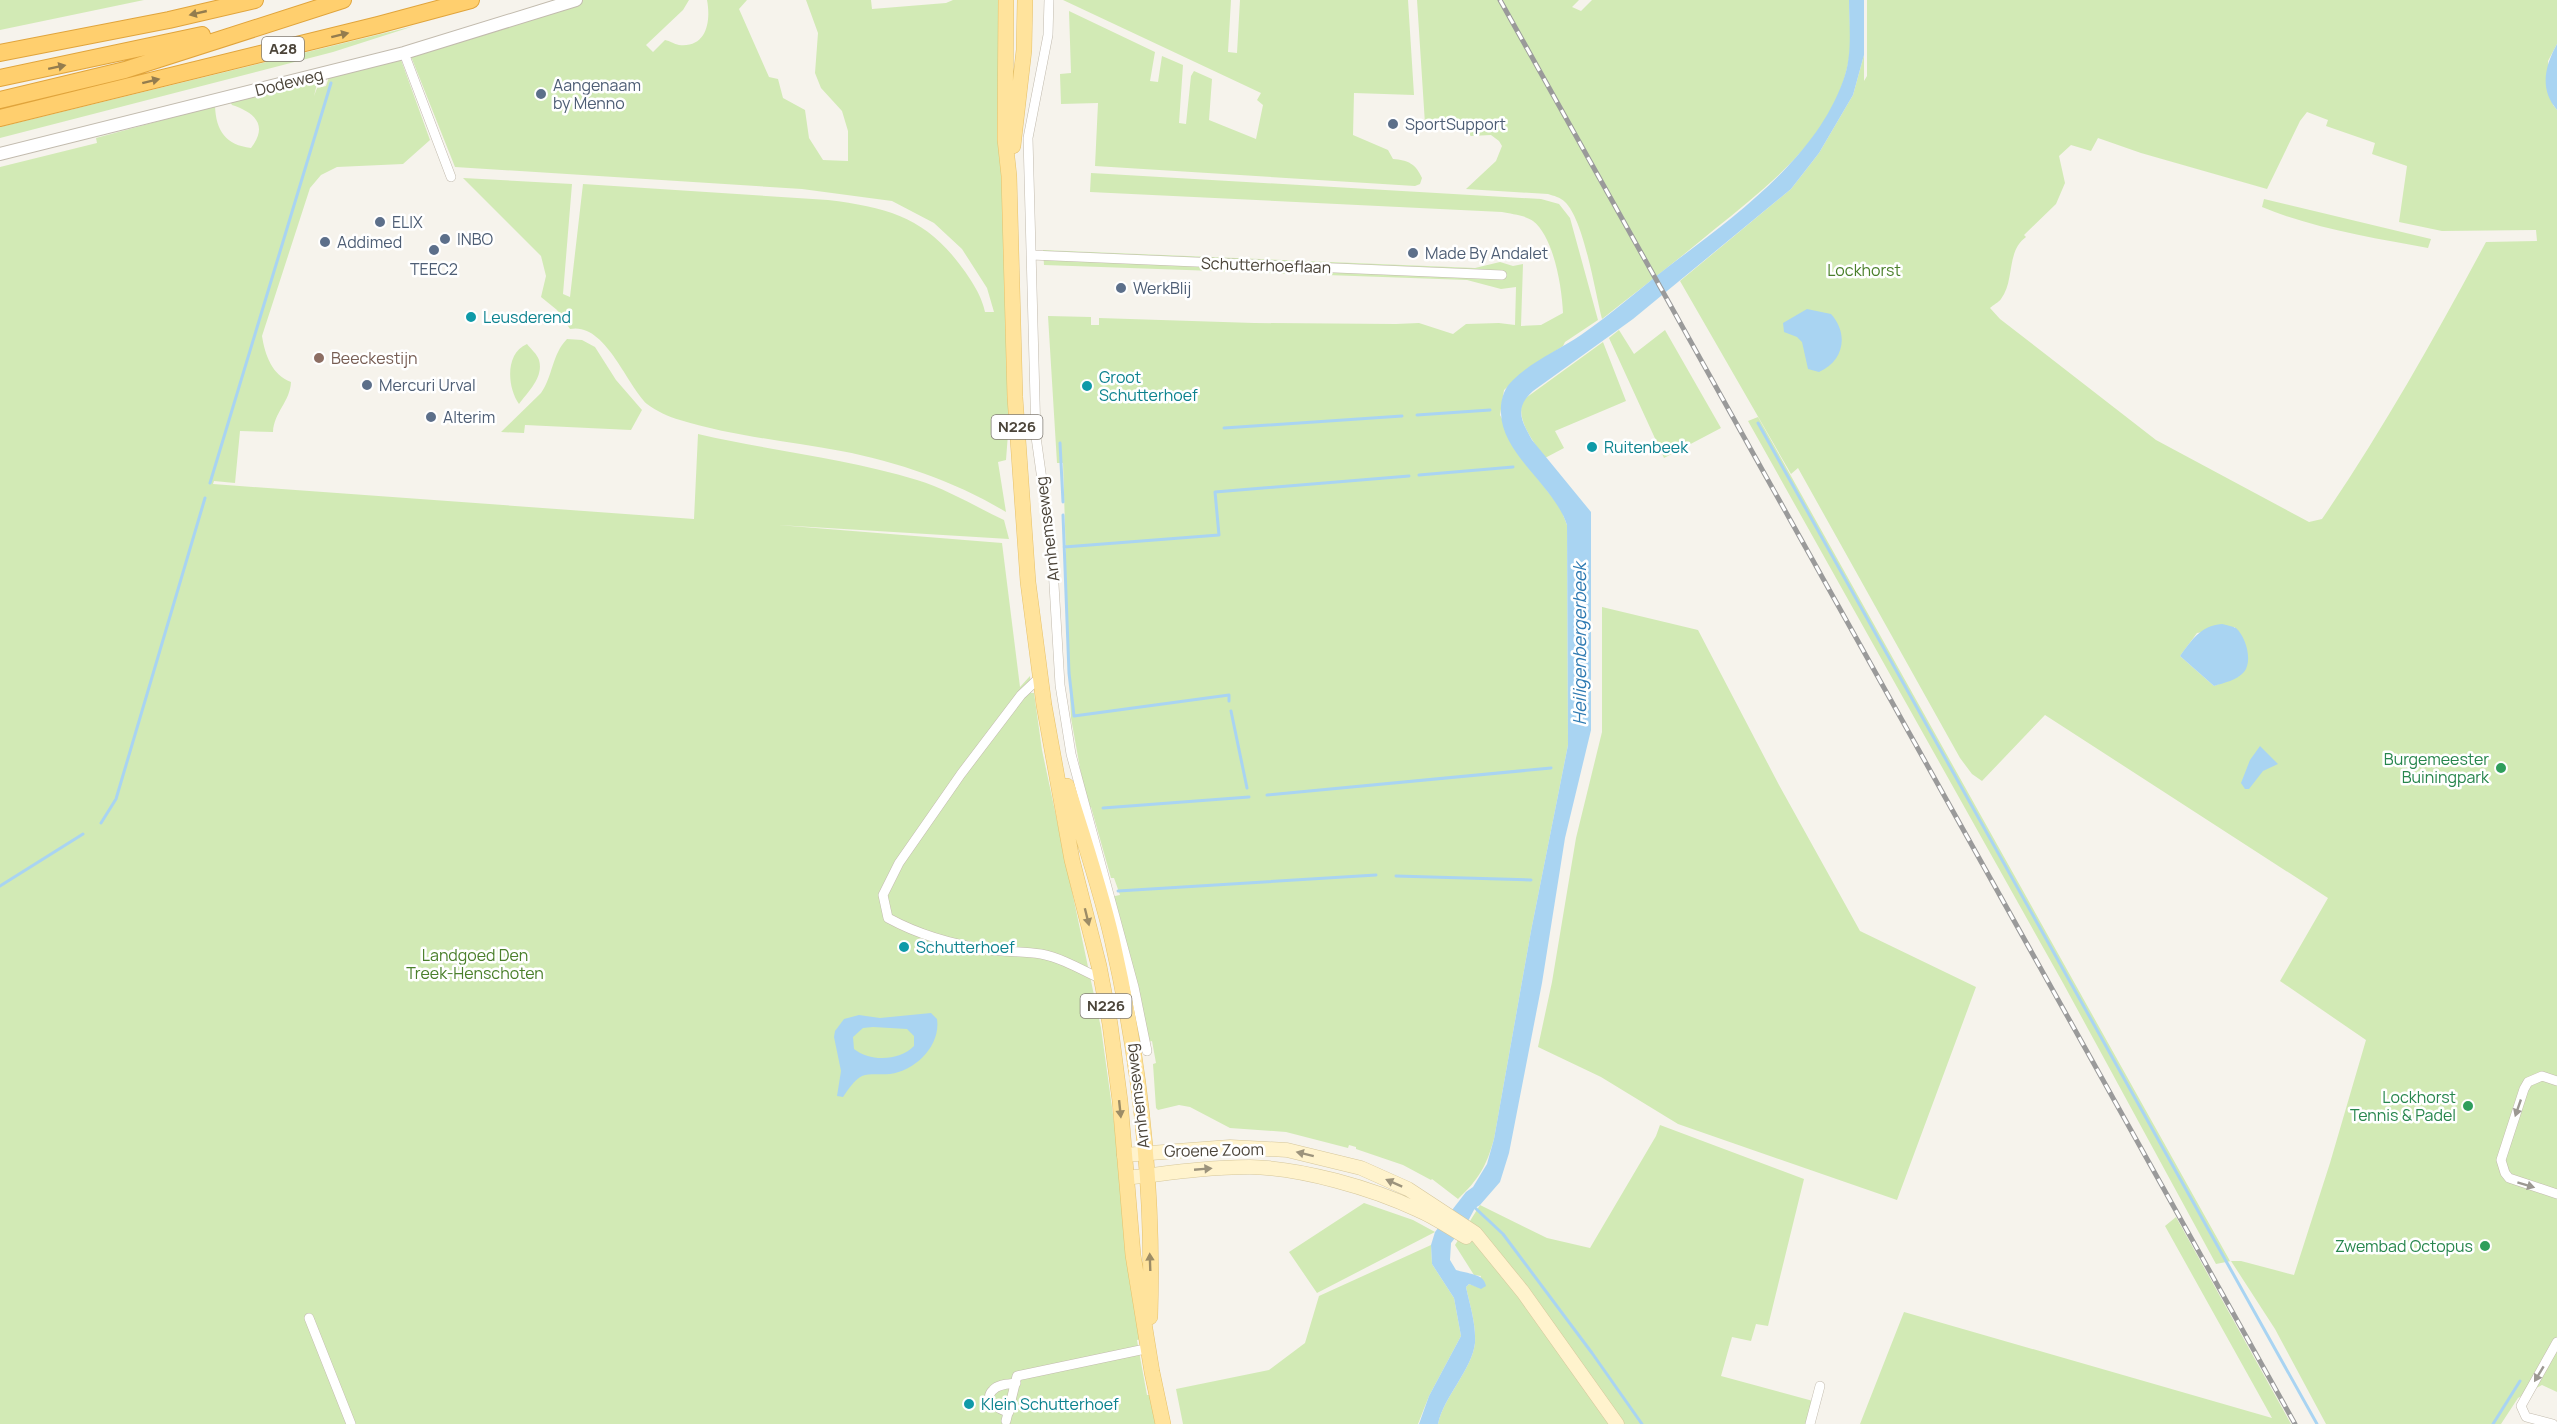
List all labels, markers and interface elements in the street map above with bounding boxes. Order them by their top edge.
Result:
one-way arrow [189,9,207,19]
one-way arrow [331,29,349,39]
road number: A28 [262,37,304,61]
one-way arrow [48,62,67,71]
street label: Dodeweg [253,63,325,101]
place label: Aangenaam by Menno [553,74,641,114]
one-way arrow [141,76,160,86]
marker: Aangenaam by Menno [534,87,548,101]
place label: SportSupport [1405,113,1506,135]
marker: SportSupport [1386,117,1400,131]
place label: ELIX [392,211,423,233]
marker: ELIX [373,215,387,229]
place label: INBO [457,228,493,250]
place label: Addimed [337,231,402,253]
marker: INBO [438,232,452,246]
marker: Addimed [318,235,332,249]
place label: Made By Andalet [1425,242,1548,264]
marker: TEEC2 [427,243,441,257]
marker: Made By Andalet [1406,246,1420,260]
street label: Schutterhoeflaan [1200,252,1332,278]
place label: TEEC2 [410,258,458,280]
park label: Lockhorst [1827,259,1901,281]
place label: WerkBlij [1133,277,1191,299]
marker: WerkBlij [1114,281,1128,295]
place label: Leusderend [483,306,571,328]
marker: Leusderend [464,310,478,324]
place label: Beeckestijn [331,347,418,369]
marker: Beeckestijn [312,351,326,365]
place label: Groot Schutterhoef [1099,366,1198,406]
place label: Mercuri Urval [379,374,476,396]
marker: Mercuri Urval [360,378,374,392]
marker: Groot Schutterhoef [1080,379,1094,393]
place label: Alterim [443,406,495,428]
marker: Alterim [424,410,438,424]
road number: N226 [992,415,1042,439]
place label: Ruitenbeek [1604,436,1689,458]
marker: Ruitenbeek [1585,440,1599,454]
street label: Arnhemseweg [1030,475,1064,583]
water label: Heiligenbergerbeek [1567,560,1591,725]
place label: Burgemeester Buiningpark [2384,748,2490,788]
marker: Burgemeester Buiningpark [2494,761,2508,775]
one-way arrow [1082,908,1092,926]
place label: Schutterhoef [916,936,1015,958]
marker: Schutterhoef [897,940,911,954]
park label: Landgoed Den Treek-Henschoten [406,944,544,984]
road number: N226 [1080,994,1132,1018]
street label: Arnhemseweg [1120,1042,1154,1150]
place label: Lockhorst Tennis & Padel [2350,1086,2456,1126]
one-way arrow [1115,1099,1125,1118]
marker: Lockhorst Tennis & Padel [2461,1099,2475,1113]
one-way arrow [2512,1099,2522,1117]
street label: Groene Zoom [1164,1138,1264,1162]
one-way arrow [1295,1149,1314,1159]
one-way arrow [1194,1164,1213,1174]
one-way arrow [1385,1177,1403,1187]
one-way arrow [2517,1181,2535,1190]
place label: Zwembad Octopus [2335,1235,2473,1257]
marker: Zwembad Octopus [2478,1239,2492,1253]
one-way arrow [1145,1252,1154,1271]
one-way arrow [2533,1366,2544,1382]
place label: Klein Schutterhoef [981,1393,1119,1415]
marker: Klein Schutterhoef [962,1397,976,1411]

